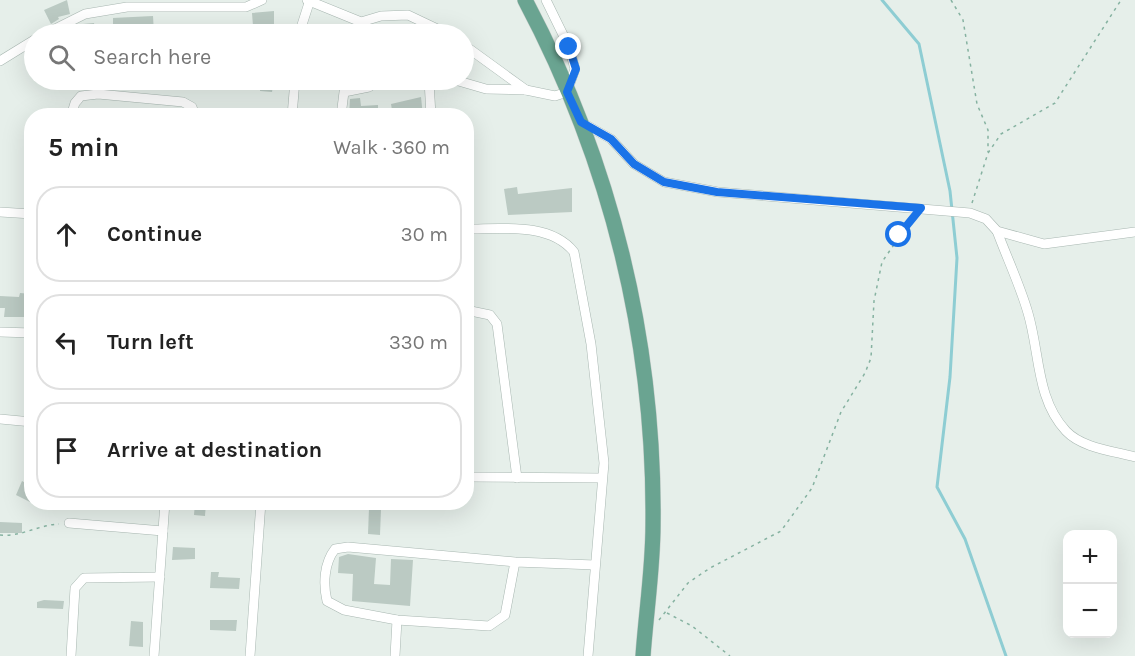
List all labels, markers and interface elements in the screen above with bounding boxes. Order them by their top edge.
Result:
search box [24,24,474,90]
route end [555,33,581,59]
icon: search [45,41,78,74]
text: Search here [93,44,211,70]
text: 5 min [48,132,119,163]
text: Walk · 360 m [333,136,450,159]
icon: ahead [50,218,83,251]
text: Continue [107,221,202,247]
route start [885,221,911,247]
text: 30 m [401,223,448,246]
icon: left [50,326,83,359]
text: Turn left [107,329,194,355]
text: 330 m [389,331,448,354]
icon: arrive [50,434,83,467]
text: Arrive at destination [107,437,322,463]
map controls [1063,530,1117,638]
button: + [1063,530,1117,584]
button: − [1063,584,1117,638]

